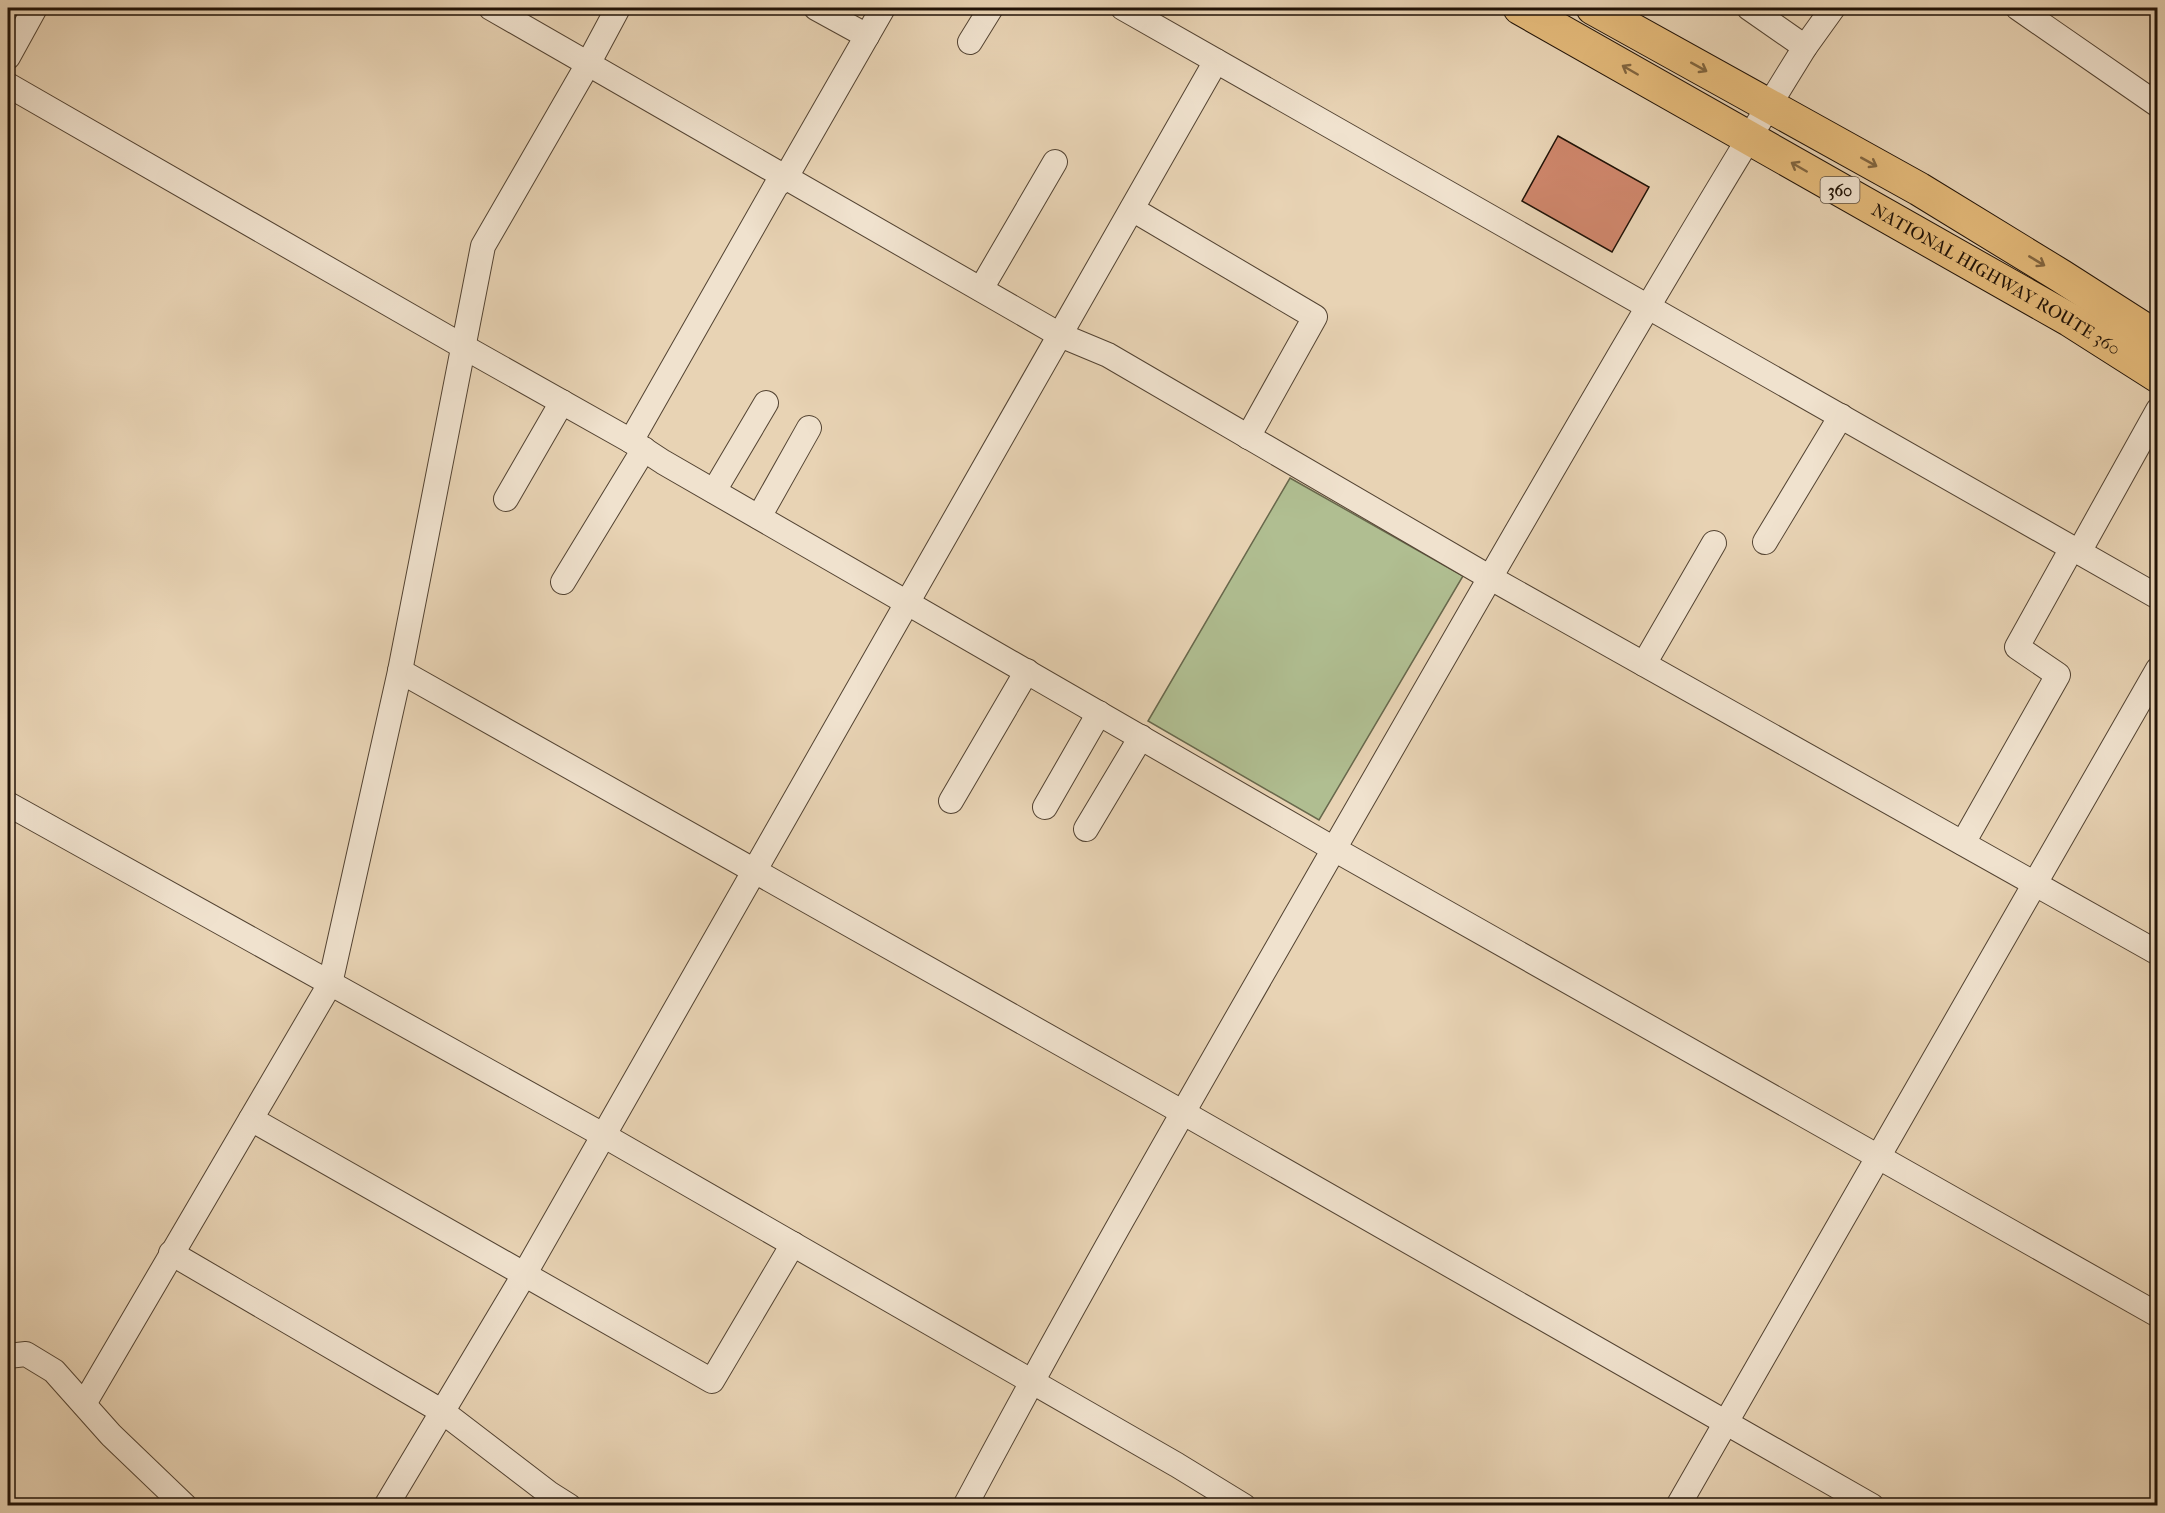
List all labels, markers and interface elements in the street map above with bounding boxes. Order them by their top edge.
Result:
one-way arrow [1689,62,1707,73]
one-way arrow [1621,64,1639,75]
one-way arrow [1860,156,1877,168]
one-way arrow [1791,161,1808,173]
road number: 360 [1820,177,1860,203]
street label: NATIONAL HIGHWAY ROUTE 360 [1868,200,2124,360]
one-way arrow [2028,256,2045,268]

